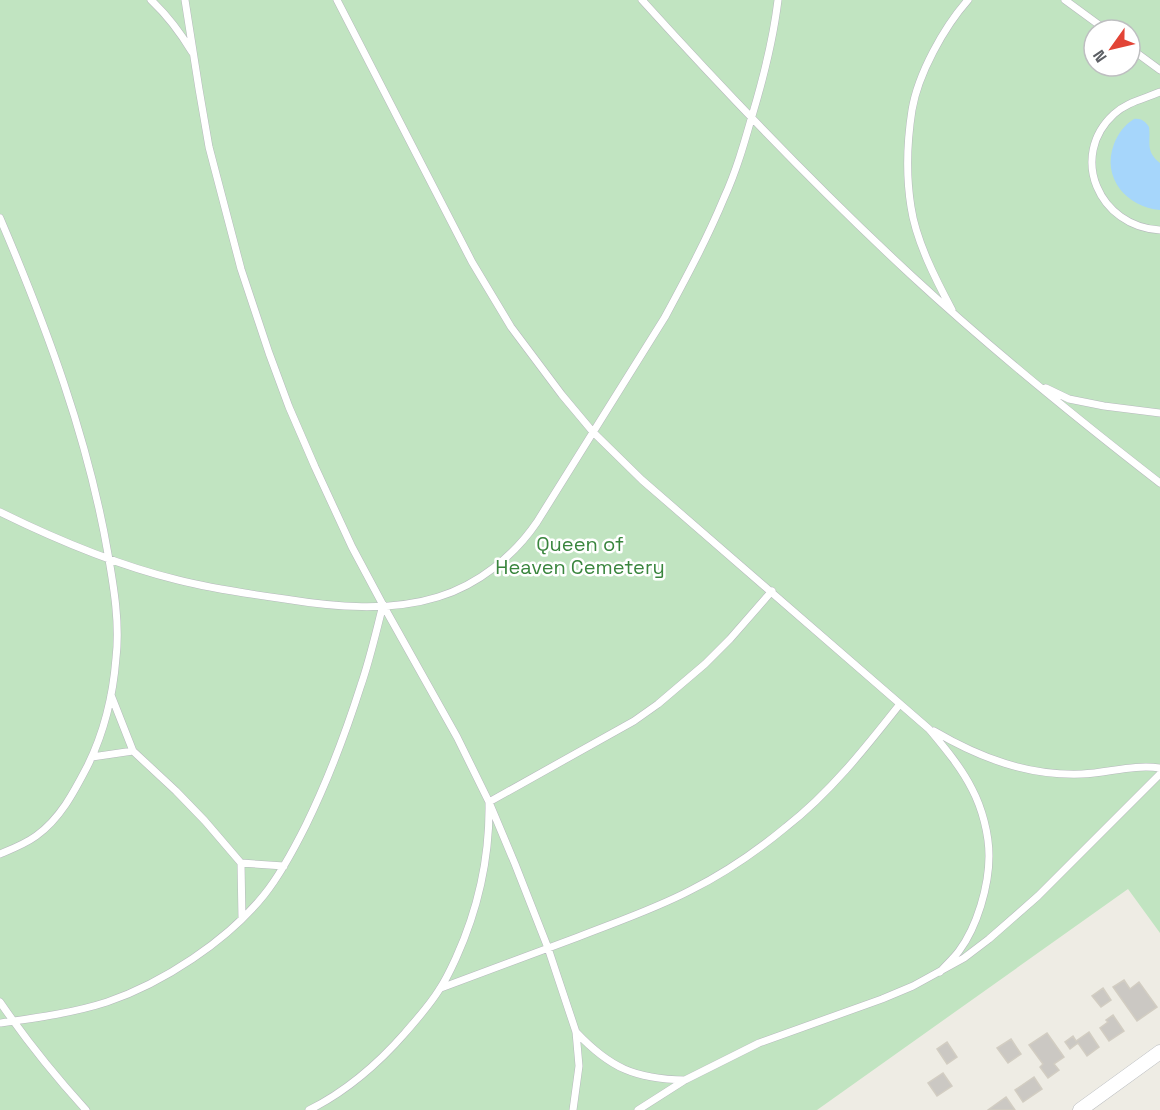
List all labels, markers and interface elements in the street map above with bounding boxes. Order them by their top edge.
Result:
north arrow [1082,18,1142,78]
text: N [1088,46,1112,66]
park label: Queen of Heaven Cemetery [495,531,665,580]

